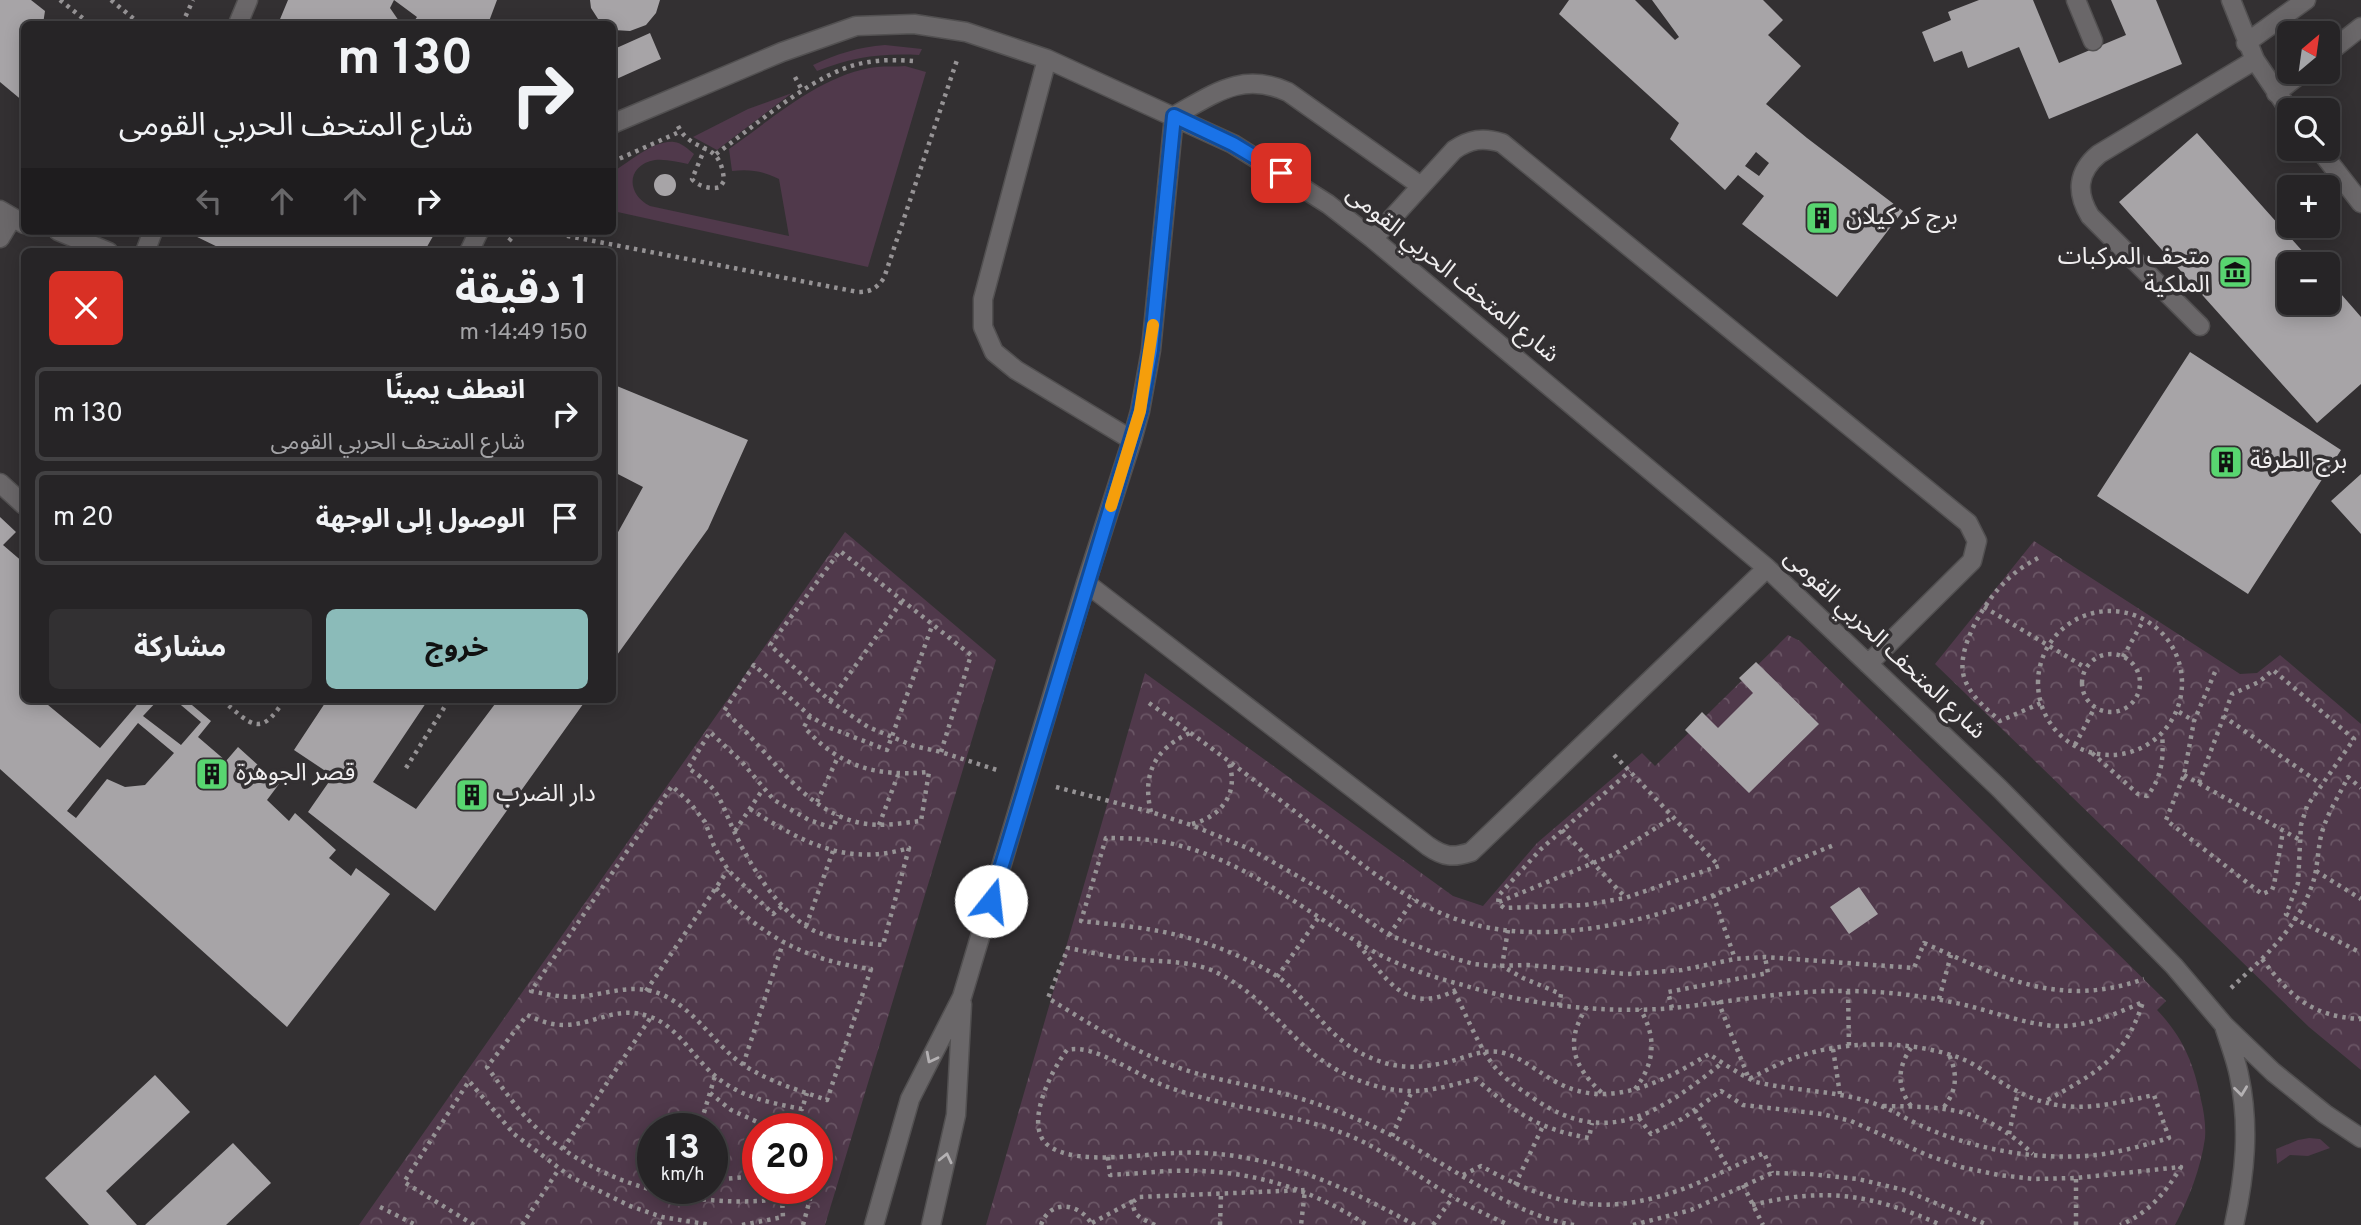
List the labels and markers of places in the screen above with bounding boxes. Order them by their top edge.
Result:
pin [1251,143,1311,203]
building icon: برج كر كيلان [1803,199,1841,237]
place label: برج كر كيلان [1846,203,1958,233]
place label: متحف المركبات الملكية [2058,243,2210,301]
museum icon: متحف المركبات الملكية [2216,253,2254,291]
building icon: برج الطرفة [2207,443,2245,481]
place label: برج الطرفة [2250,447,2347,477]
building icon: قصر الجوهرة [193,755,231,793]
place label: قصر الجوهرة [236,759,355,789]
building icon: دار الضرب [453,776,491,814]
place label: دار الضرب [496,780,596,810]

